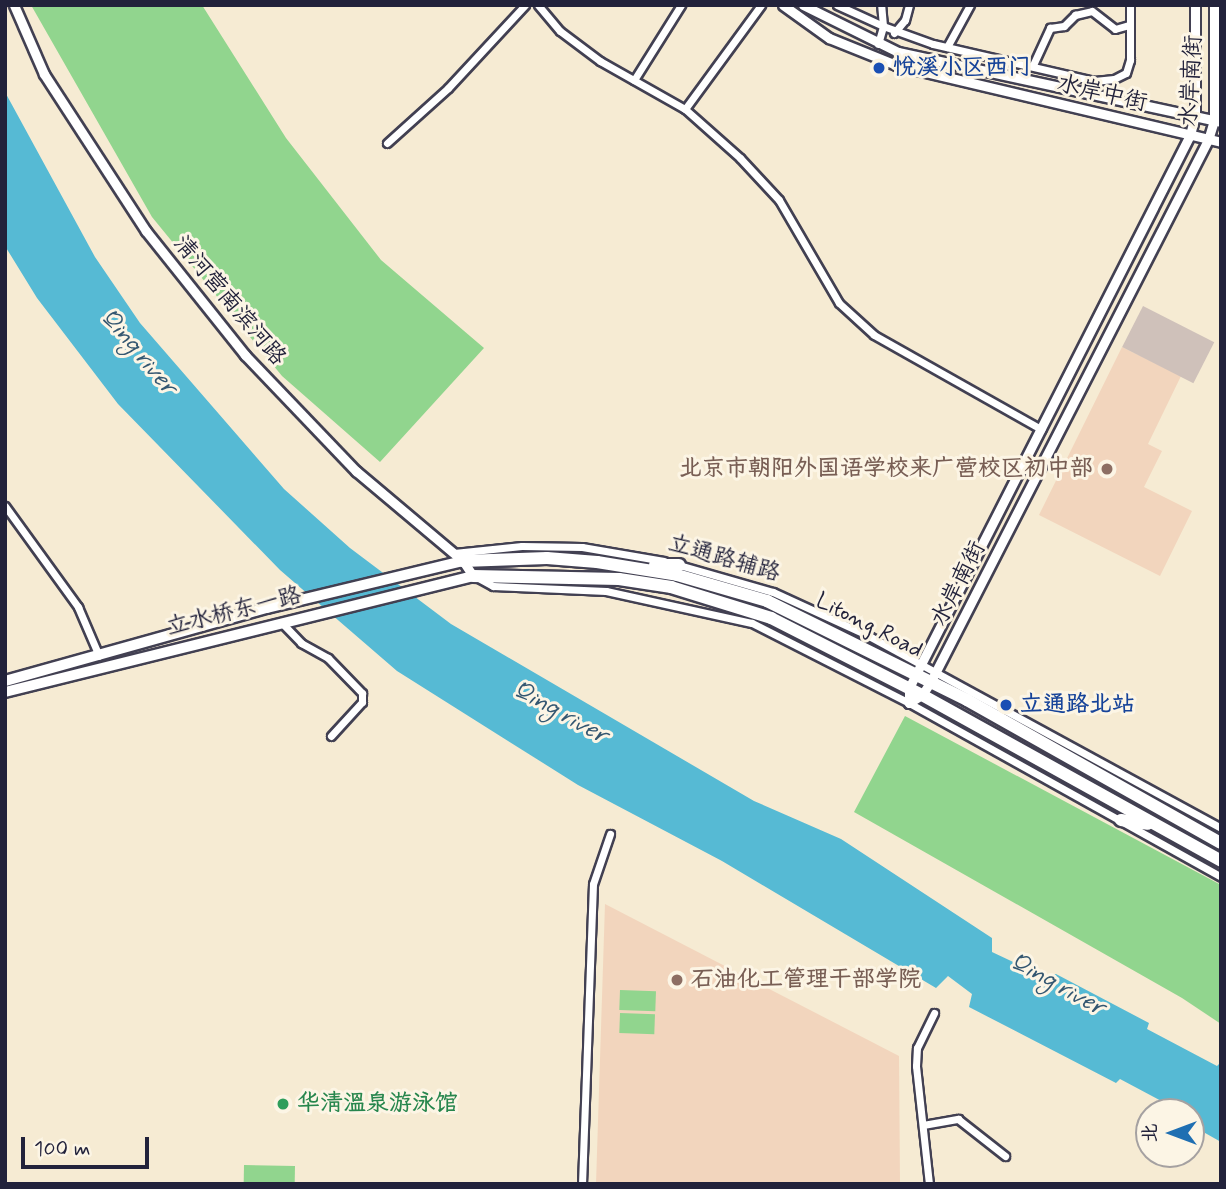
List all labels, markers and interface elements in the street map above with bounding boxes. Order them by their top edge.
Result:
street label: 水岸南街 [1176,34,1208,128]
place label: 悦溪小区西门 [893,54,1031,82]
marker: 悦溪小区西门 [871,60,887,76]
street label: 水岸中街 [1054,70,1150,118]
street label: 清河营南滨河路 [167,230,291,372]
water label: Qing river [94,303,182,401]
place label: 北京市朝阳外国语学校来广营校区初中部 [679,455,1093,483]
marker: 北京市朝阳外国语学校来广营校区初中部 [1099,461,1115,477]
street label: 立通路辅路 [665,530,783,588]
street label: 水岸南街 [926,537,992,631]
street label: 立水桥东一路 [164,582,304,642]
street label: Litong Road [811,587,927,665]
water label: Qing river [508,675,612,751]
place label: 立通路北站 [1020,691,1135,719]
marker: 立通路北站 [998,697,1014,713]
water label: Qing river [1005,947,1109,1023]
place label: 石油化工管理干部学院 [691,966,921,994]
marker: 石油化工管理干部学院 [669,972,685,988]
place label: 华清温泉游泳馆 [297,1090,458,1118]
marker: 华清温泉游泳馆 [275,1096,291,1112]
north arrow [1135,1098,1205,1168]
scale bar [24,1122,152,1166]
text: 北 [1138,1124,1163,1143]
text: 100 m [34,1135,90,1163]

